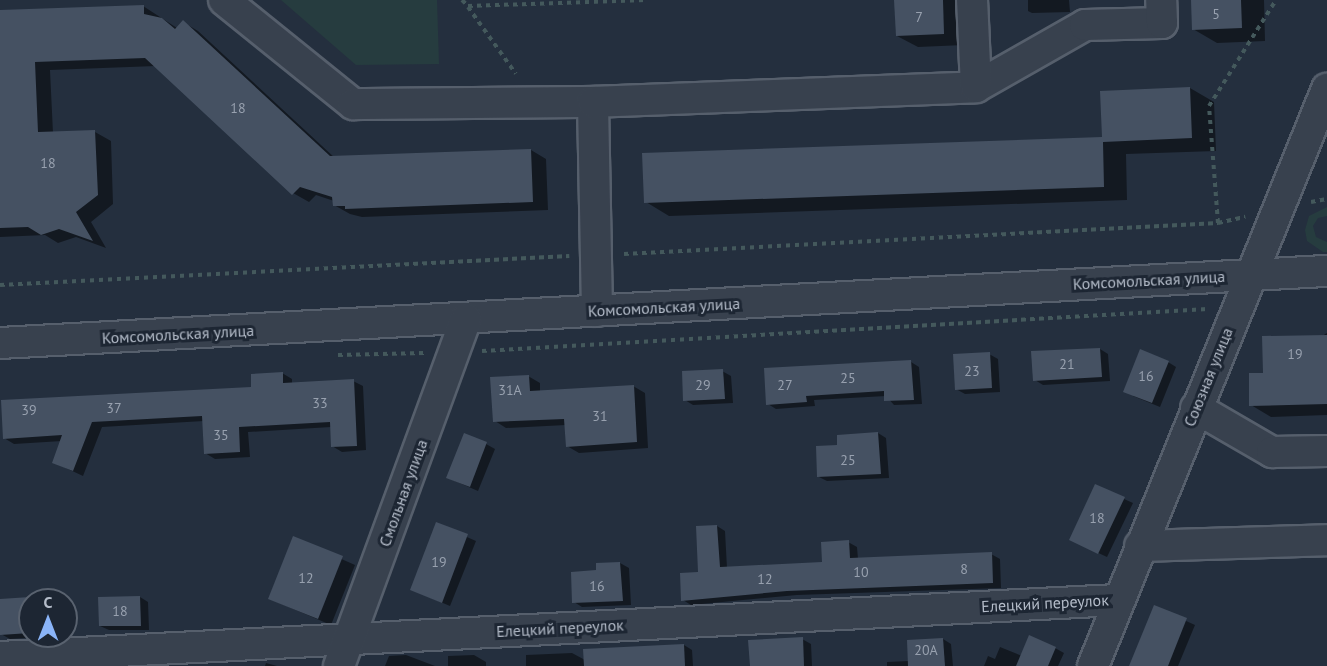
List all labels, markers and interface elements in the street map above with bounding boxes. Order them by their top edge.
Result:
house number: 5 [1212,6,1220,22]
house number: 7 [915,9,923,25]
house number: 18 [230,100,246,116]
house number: 18 [40,155,56,171]
street label: Комсомольская улица [1072,266,1226,294]
street label: Комсомольская улица [587,293,741,321]
street label: Комсомольская улица [101,320,255,348]
street label: Союзная улица [1179,325,1237,429]
house number: 19 [1287,346,1303,362]
house number: 21 [1059,356,1075,372]
house number: 23 [964,363,980,379]
house number: 16 [1138,368,1154,384]
house number: 25 [840,370,856,386]
house number: 29 [695,377,711,393]
house number: 27 [777,377,793,393]
house number: 31А [498,382,522,398]
house number: 33 [312,395,328,411]
house number: 37 [106,400,122,416]
house number: 39 [21,402,37,418]
house number: 31 [592,408,608,424]
house number: 35 [213,427,229,443]
street label: Смольная улица [375,437,431,549]
house number: 25 [840,452,856,468]
house number: 18 [1089,510,1105,526]
house number: 19 [431,554,447,570]
house number: 8 [960,561,968,577]
house number: 10 [853,564,869,580]
house number: 12 [298,570,314,586]
house number: 12 [757,571,773,587]
house number: 16 [589,578,605,594]
north arrow [18,588,78,648]
street label: Елецкий переулок [981,590,1109,616]
text: С [44,592,52,612]
house number: 18 [112,603,128,619]
street label: Елецкий переулок [496,615,624,641]
house number: 20А [914,642,938,658]

